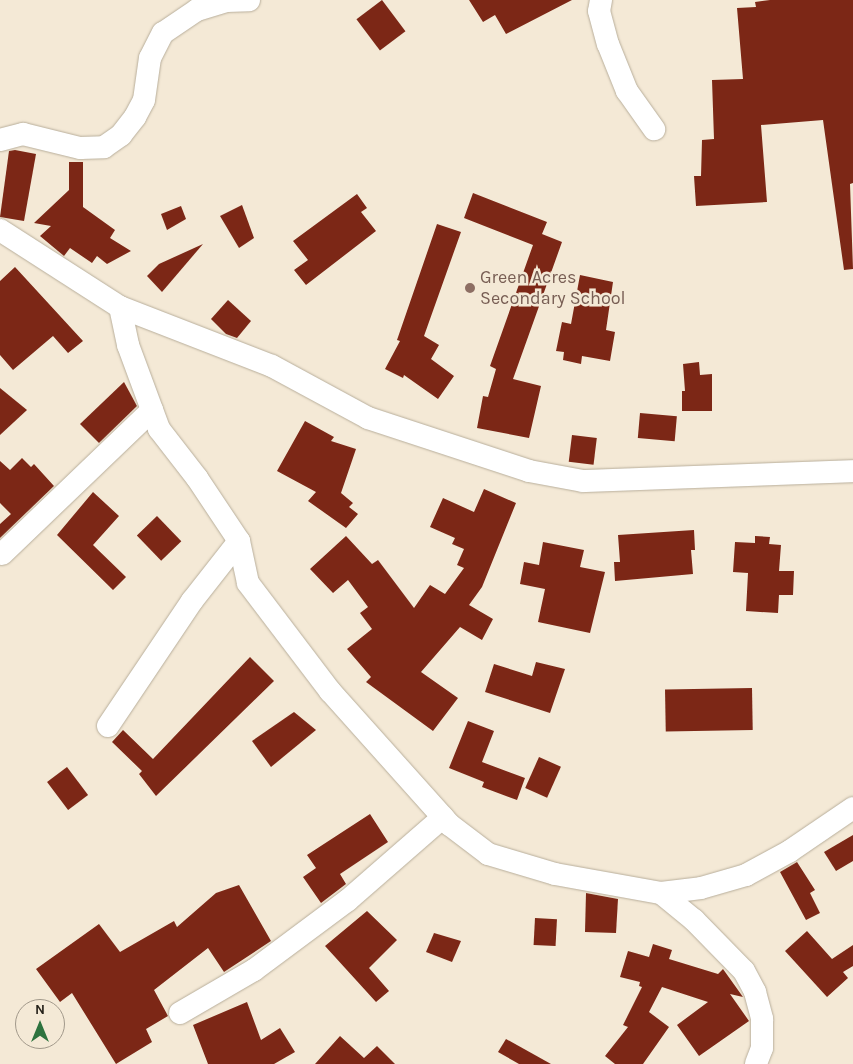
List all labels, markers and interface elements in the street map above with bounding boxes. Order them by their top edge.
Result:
place label: Green Acres Secondary School [480,267,626,310]
marker: Green Acres Secondary School [464,282,476,294]
north arrow [15,999,65,1049]
text: N [35,1001,45,1018]

